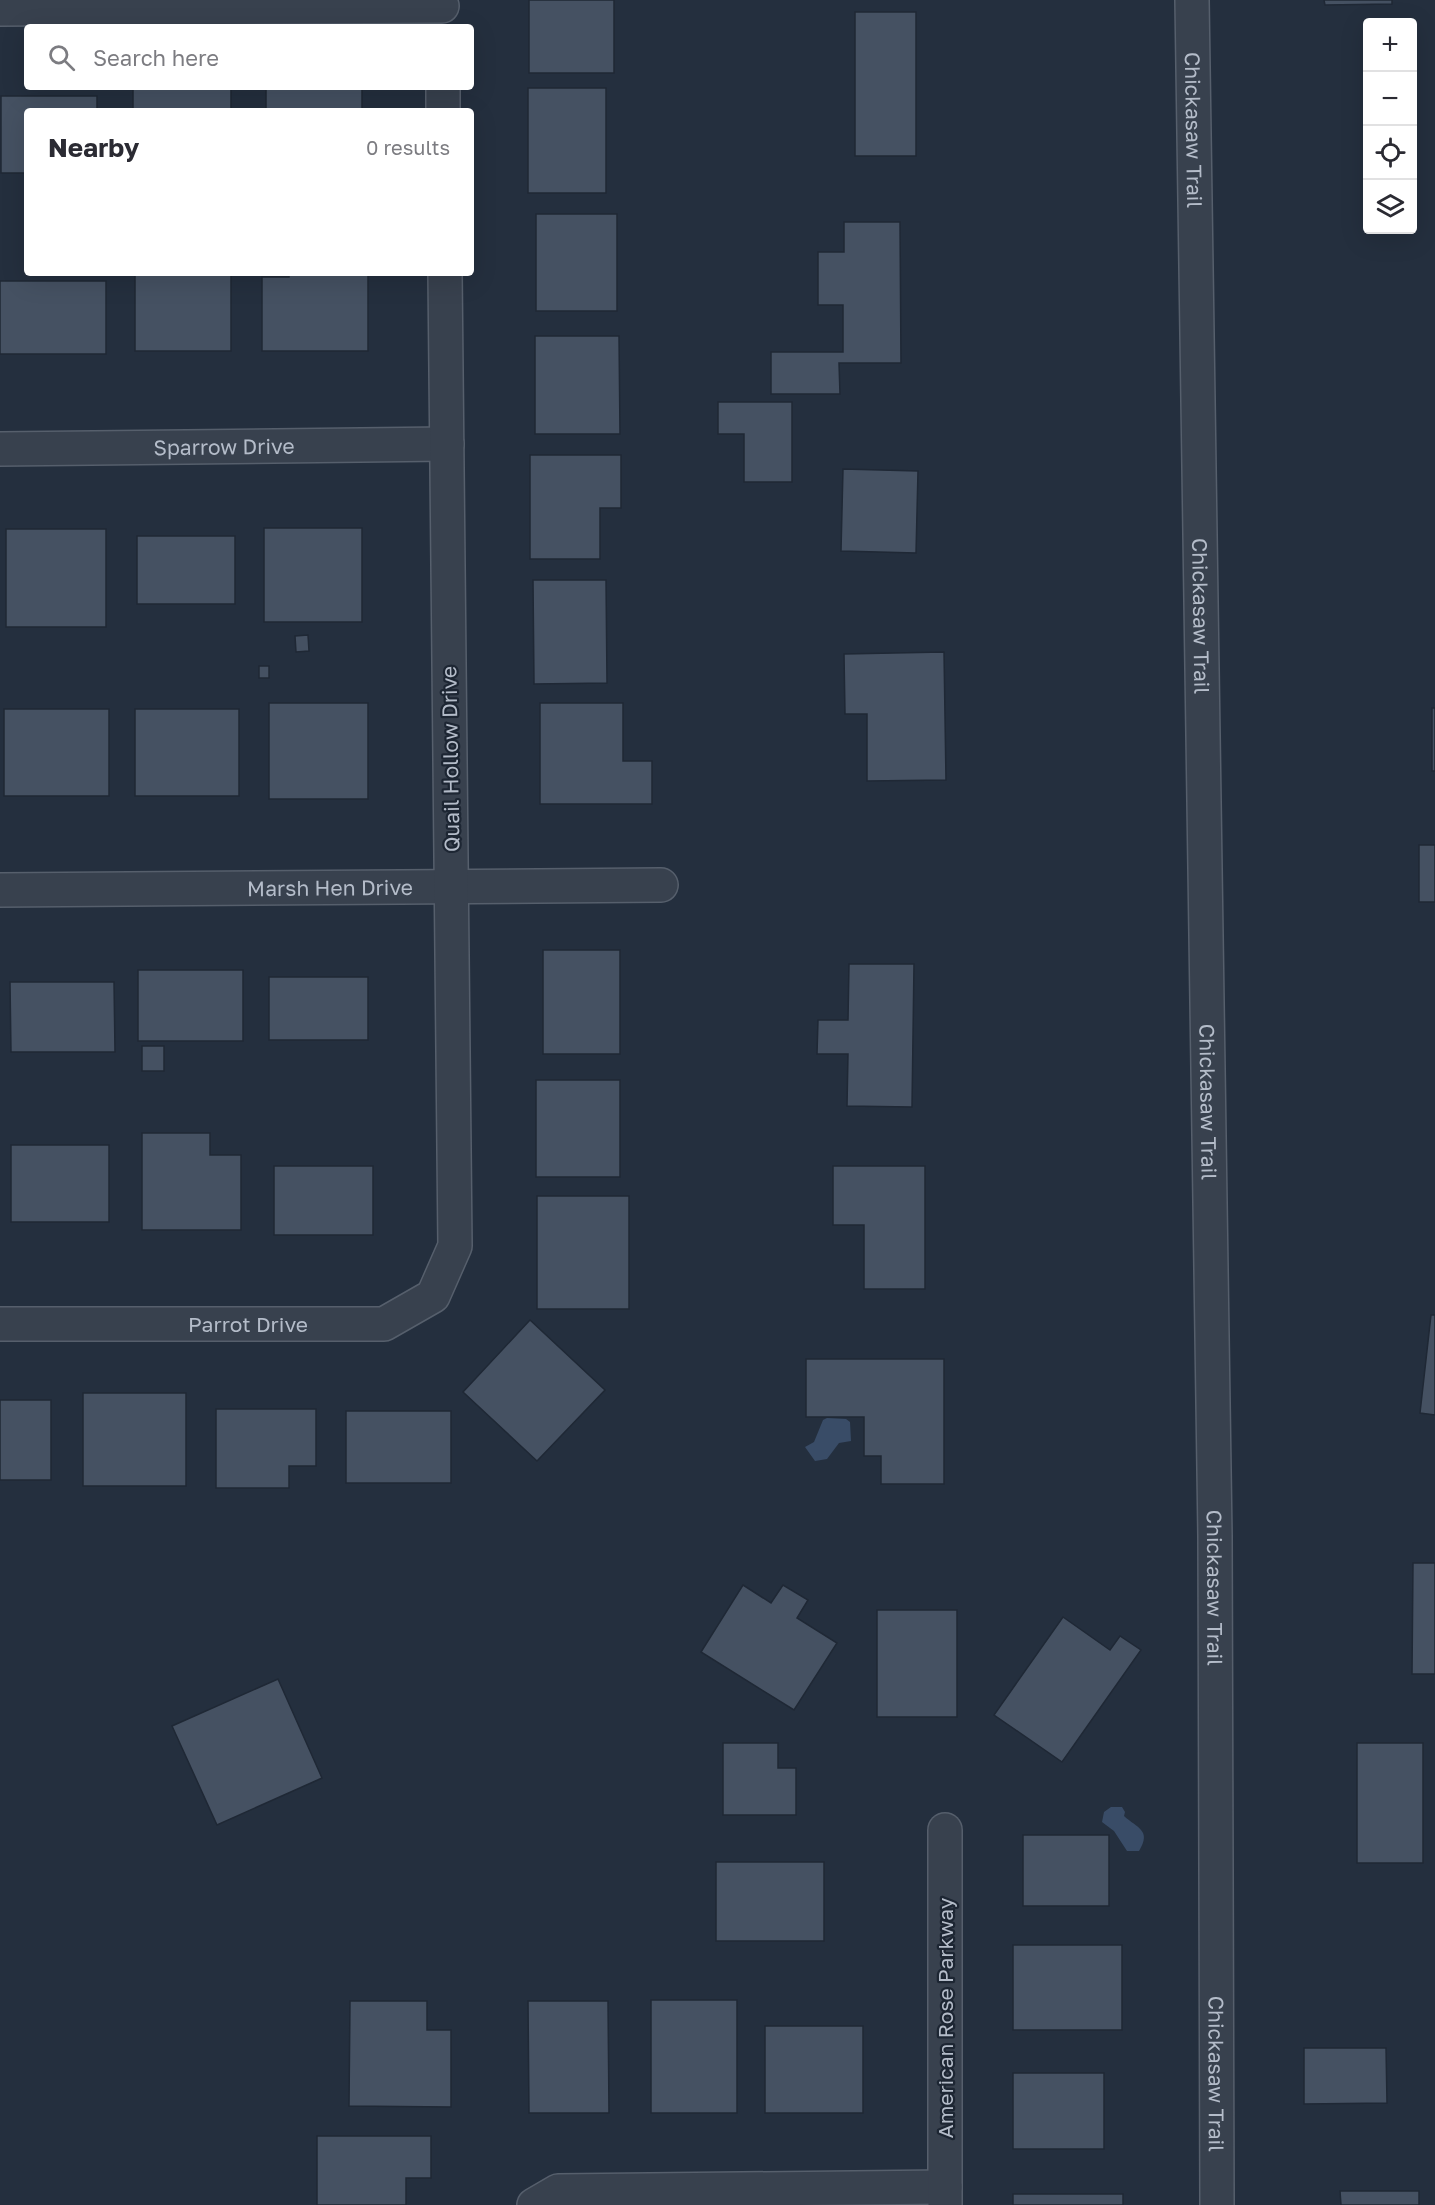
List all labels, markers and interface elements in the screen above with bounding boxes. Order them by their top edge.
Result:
map controls [1363,18,1417,234]
button: + [1363,18,1417,72]
search box [24,24,474,90]
icon: search [45,41,78,74]
text: Search here [93,44,219,71]
street label: Chickasaw Trail [1180,52,1208,208]
button: − [1363,72,1417,126]
button: locate [1363,126,1417,180]
text: Nearby [48,132,139,163]
text: 0 results [366,135,450,159]
button: layers [1363,180,1417,234]
street label: Sparrow Drive [153,433,295,460]
street label: Chickasaw Trail [1187,538,1215,694]
street label: Quail Hollow Drive [435,666,465,852]
street label: Marsh Hen Drive [247,874,413,901]
street label: Chickasaw Trail [1194,1024,1223,1180]
street label: Parrot Drive [188,1311,308,1337]
street label: Chickasaw Trail [1202,1510,1228,1666]
street label: American Rose Parkway [932,1897,958,2138]
street label: Chickasaw Trail [1203,1996,1230,2152]

